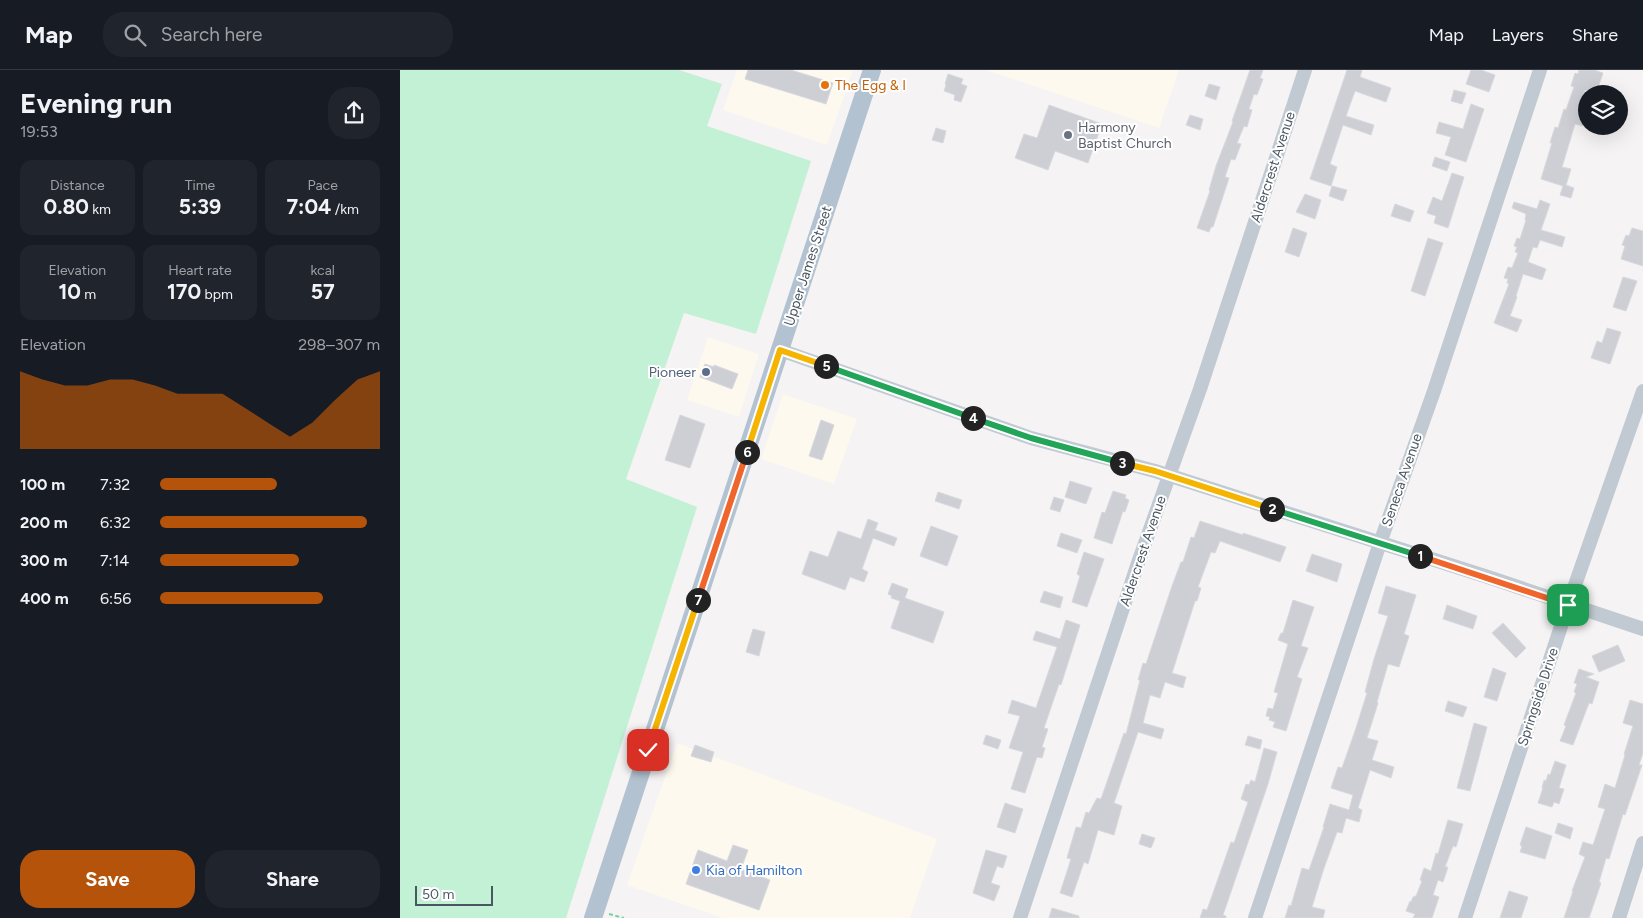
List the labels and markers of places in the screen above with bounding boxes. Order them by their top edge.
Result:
place label: The Egg & I [835,77,906,94]
marker: The Egg & I [819,79,831,91]
place label: Harmony Baptist Church [1078,119,1172,152]
marker: Harmony Baptist Church [1062,129,1074,141]
pin: 5 [814,354,838,378]
place label: Pioneer [649,364,696,381]
marker: Pioneer [700,366,712,378]
pin: 4 [960,406,986,430]
pin: 6 [734,440,760,464]
pin: 3 [1110,450,1134,476]
pin: 2 [1260,496,1284,522]
pin: 1 [1408,544,1432,568]
pin [1547,584,1589,626]
pin: 7 [686,588,710,612]
pin [627,729,669,771]
place label: Kia of Hamilton [706,862,802,879]
marker: Kia of Hamilton [690,864,702,876]

